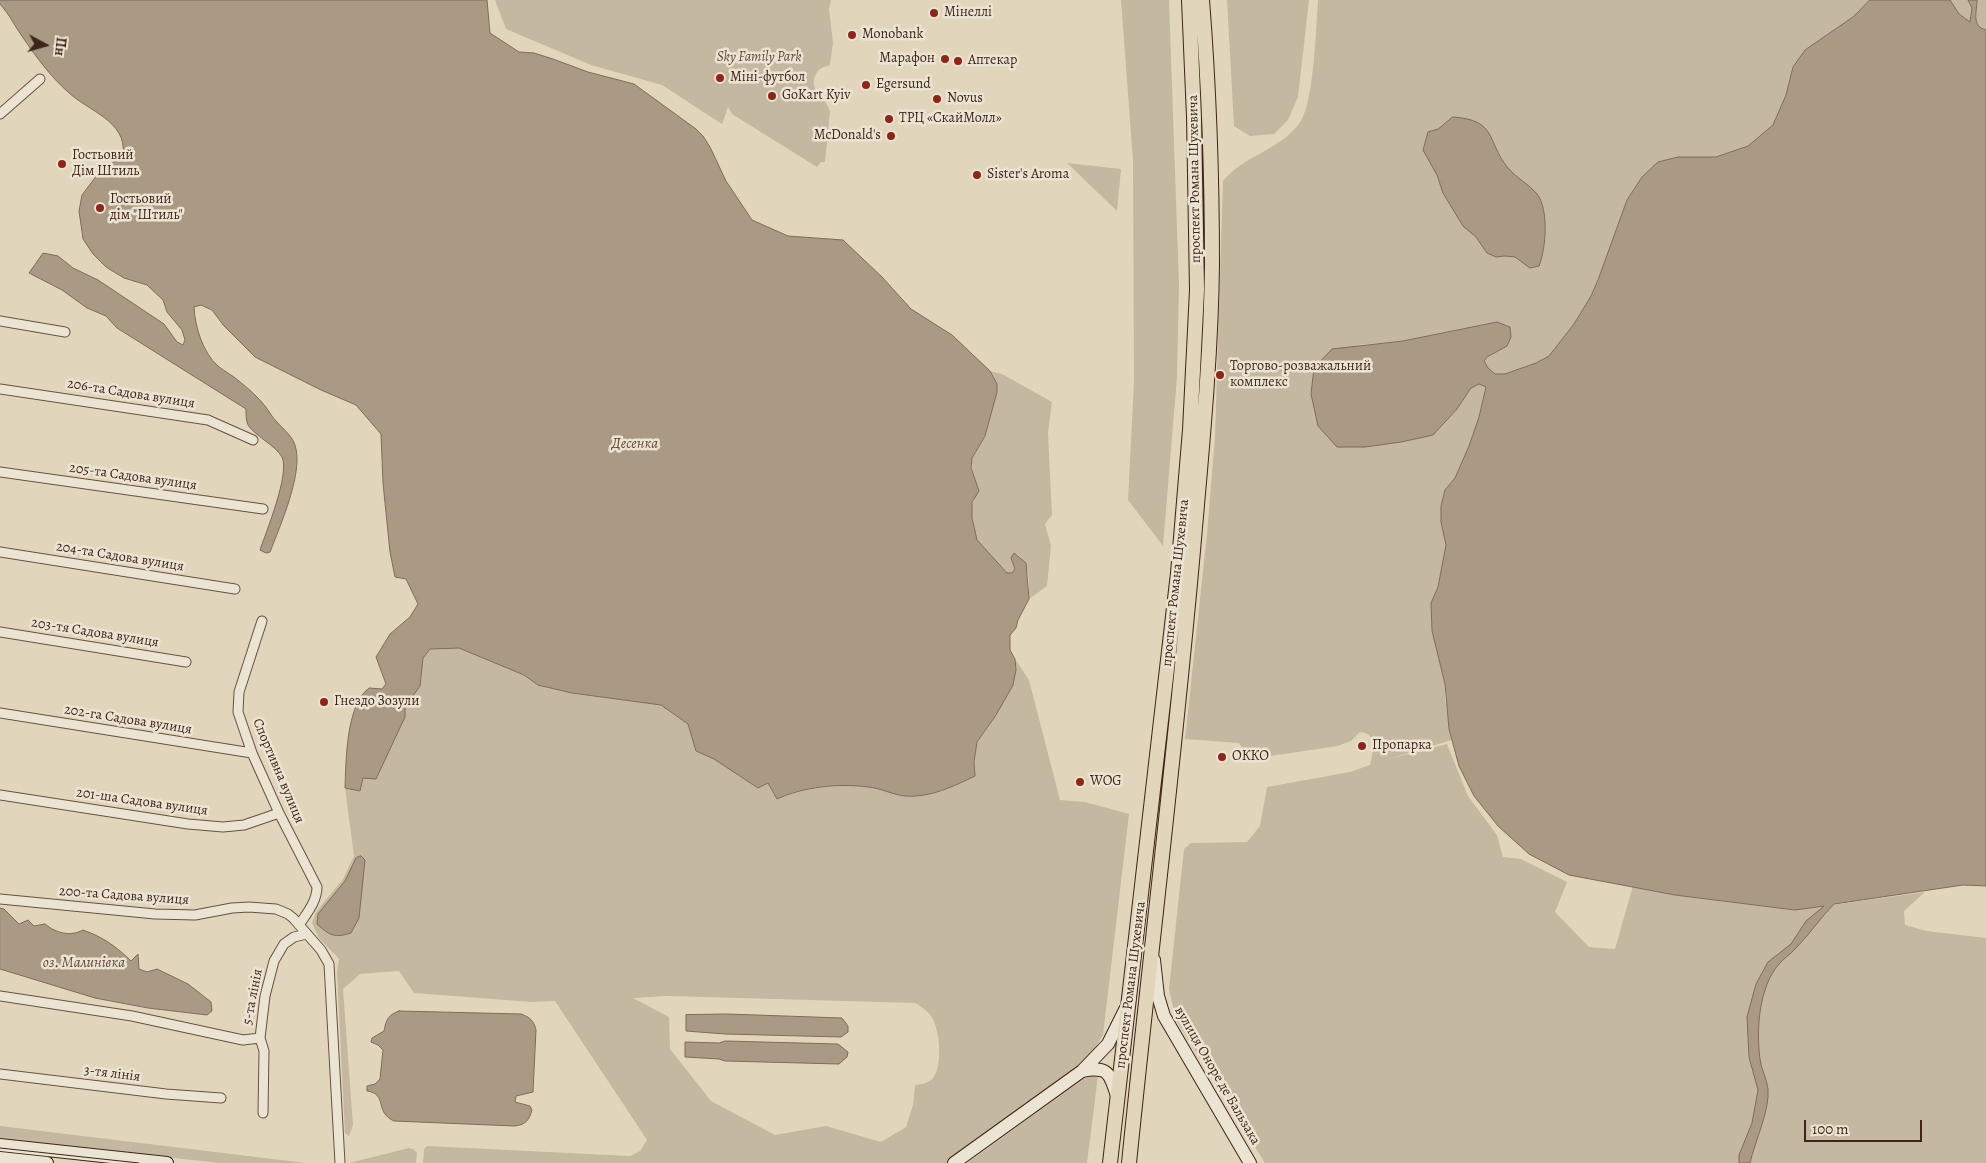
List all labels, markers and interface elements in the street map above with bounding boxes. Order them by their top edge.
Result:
place label: Мінеллі [944,5,992,21]
marker: Мінеллі [928,7,940,19]
north arrow [20,20,70,70]
place label: Monobank [862,27,923,43]
marker: Monobank [846,29,858,41]
text: Пн [50,37,71,57]
park label: Sky Family Park [717,50,801,66]
place label: Марафон [879,51,935,67]
marker: Марафон [939,53,951,65]
place label: Аптекар [968,53,1017,69]
marker: Аптекар [952,55,964,67]
place label: Міні-футбол [730,70,805,86]
marker: Міні-футбол [714,72,726,84]
place label: Egersund [876,77,931,93]
marker: Egersund [860,79,872,91]
place label: GoKart Kyiv [782,88,850,104]
marker: GoKart Kyiv [766,90,778,102]
place label: Novus [947,91,983,107]
marker: Novus [931,93,943,105]
street label: проспект Романа Шухевича [1185,95,1205,263]
place label: ТРЦ «СкайМолл» [899,111,1002,127]
marker: ТРЦ «СкайМолл» [883,113,895,125]
place label: McDonald's [814,128,881,144]
marker: McDonald's [885,130,897,142]
place label: Гостьовий Дім Штиль [72,148,139,180]
marker: Гостьовий Дім Штиль [56,158,68,170]
place label: Sister's Aroma [987,167,1069,183]
marker: Sister's Aroma [971,169,983,181]
place label: Гостьовий дім "Штиль" [110,192,183,224]
marker: Гостьовий дім "Штиль" [94,202,106,214]
place label: Торгово-розважальний комплекс [1230,359,1371,392]
marker: Торгово-розважальний комплекс [1214,369,1226,381]
street label: 206-та Садова вулиця [66,376,196,412]
water label: Десенка [612,435,658,453]
street label: 205-та Садова вулиця [68,460,198,494]
street label: проспект Романа Шухевича [1159,498,1193,668]
street label: 204-та Садова вулиця [55,539,185,575]
street label: 203-тя Садова вулиця [30,615,160,651]
place label: Гнездо Зозули [334,694,419,710]
marker: Гнездо Зозули [318,696,330,708]
street label: 202-га Садова вулиця [63,702,193,738]
street label: Спортивна вулиця [248,716,308,826]
place label: Пропарка [1372,738,1432,754]
marker: Пропарка [1356,740,1368,752]
place label: ОККО [1232,749,1269,765]
marker: ОККО [1216,751,1228,763]
place label: WOG [1090,774,1122,790]
marker: WOG [1074,776,1086,788]
street label: 201-ша Садова вулиця [75,784,209,820]
street label: 200-та Садова вулиця [59,883,189,909]
street label: проспект Романа Шухевича [1112,900,1150,1070]
water label: оз. Малинівка [43,954,125,972]
street label: 5-та лінія [239,968,267,1026]
street label: вулиця Оноре де Бальзака [1171,1004,1263,1148]
street label: 3-тя лінія [83,1062,141,1086]
scale bar [1806,1110,1924,1142]
text: 100 m [1812,1119,1849,1139]

